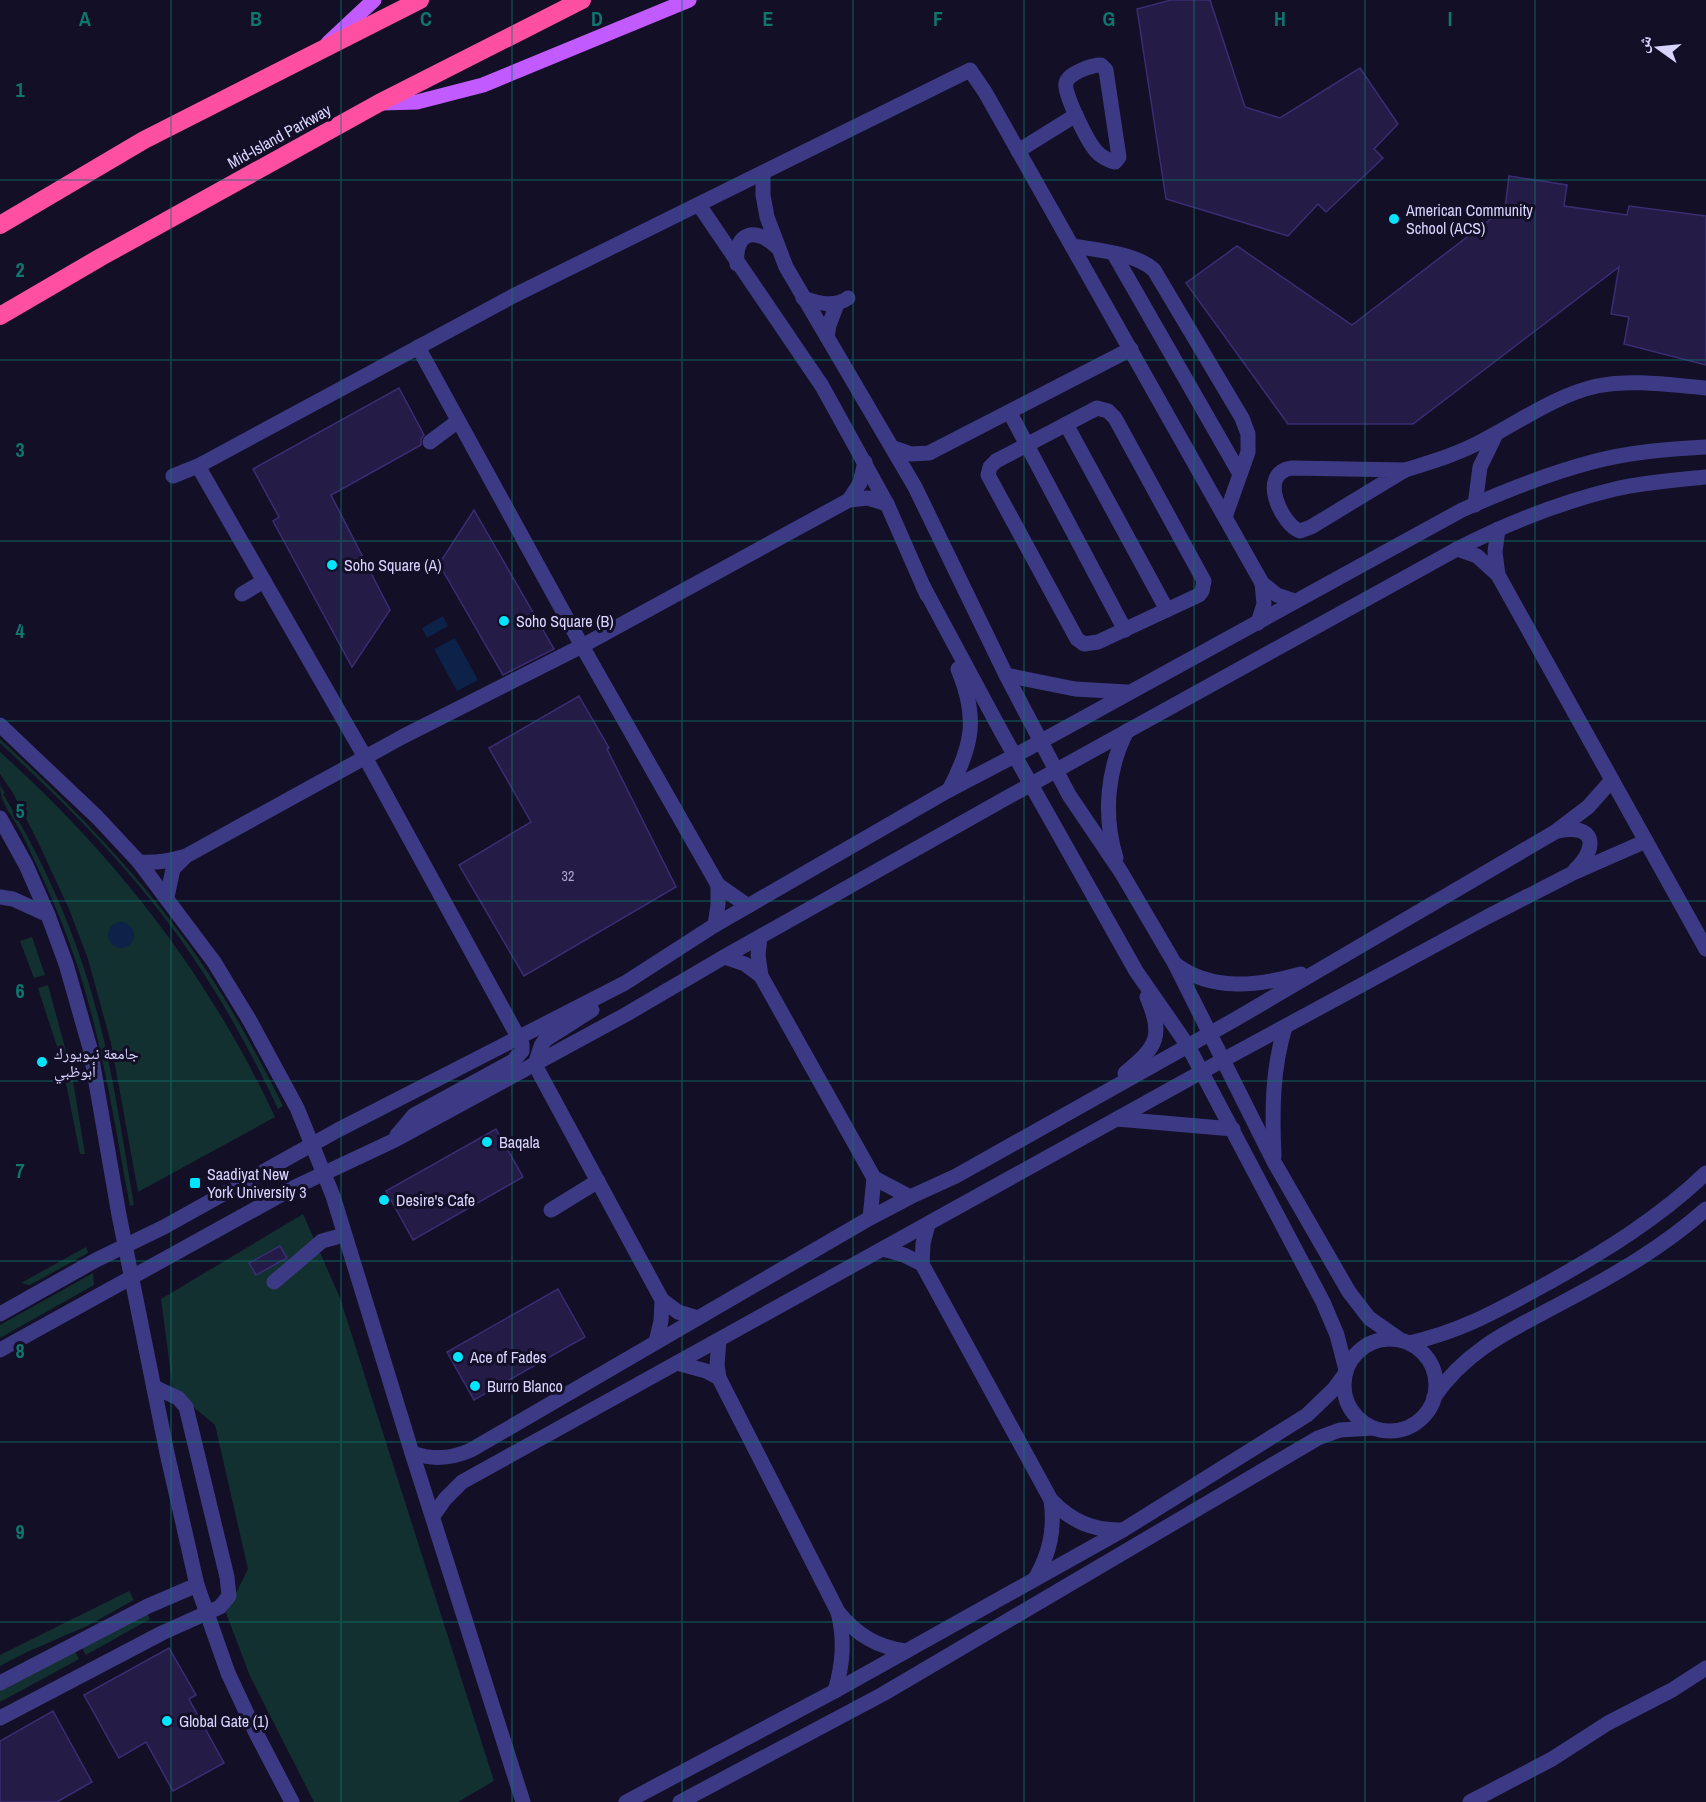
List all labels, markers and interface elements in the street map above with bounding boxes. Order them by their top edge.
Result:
text: A [79,5,91,32]
text: B [250,5,262,32]
text: C [420,5,432,32]
text: D [591,5,603,32]
text: E [763,5,774,32]
text: F [933,5,943,32]
text: G [1103,5,1115,32]
text: H [1274,5,1286,32]
text: I [1448,5,1452,32]
north arrow [1628,18,1688,78]
text: ش [1631,33,1656,55]
text: 1 [15,76,25,103]
street label: Mid-Island Parkway [223,98,335,174]
place label: American Community School (ACS) [1405,199,1533,239]
marker: American Community School (ACS) [1387,212,1401,226]
text: 2 [15,256,25,283]
text: 3 [15,436,25,463]
place label: Soho Square (A) [344,554,442,576]
marker: Soho Square (A) [325,558,339,572]
place label: Soho Square (B) [516,610,614,632]
marker: Soho Square (B) [497,614,511,628]
text: 4 [15,617,25,644]
text: 5 [15,797,25,824]
house number: 32 [562,867,574,885]
text: 6 [15,977,25,1004]
place label: جامعة نيويورك أبوظبي [54,1042,139,1084]
marker: جامعة نيويورك أبوظبي [35,1055,49,1069]
place label: Baqala [499,1131,541,1153]
marker: Baqala [480,1135,494,1149]
text: 7 [15,1157,25,1184]
place label: Saadiyat New York University 3 [207,1163,307,1203]
marker: Saadiyat New York University 3 [188,1176,202,1190]
place label: Desire's Cafe [396,1189,475,1211]
marker: Desire's Cafe [377,1193,391,1207]
text: 8 [15,1337,25,1364]
place label: Ace of Fades [469,1346,547,1368]
marker: Ace of Fades [451,1350,465,1364]
place label: Burro Blanco [487,1375,563,1397]
marker: Burro Blanco [468,1379,482,1393]
text: 9 [15,1518,25,1545]
place label: Global Gate (1) [179,1710,269,1732]
marker: Global Gate (1) [160,1714,174,1728]

